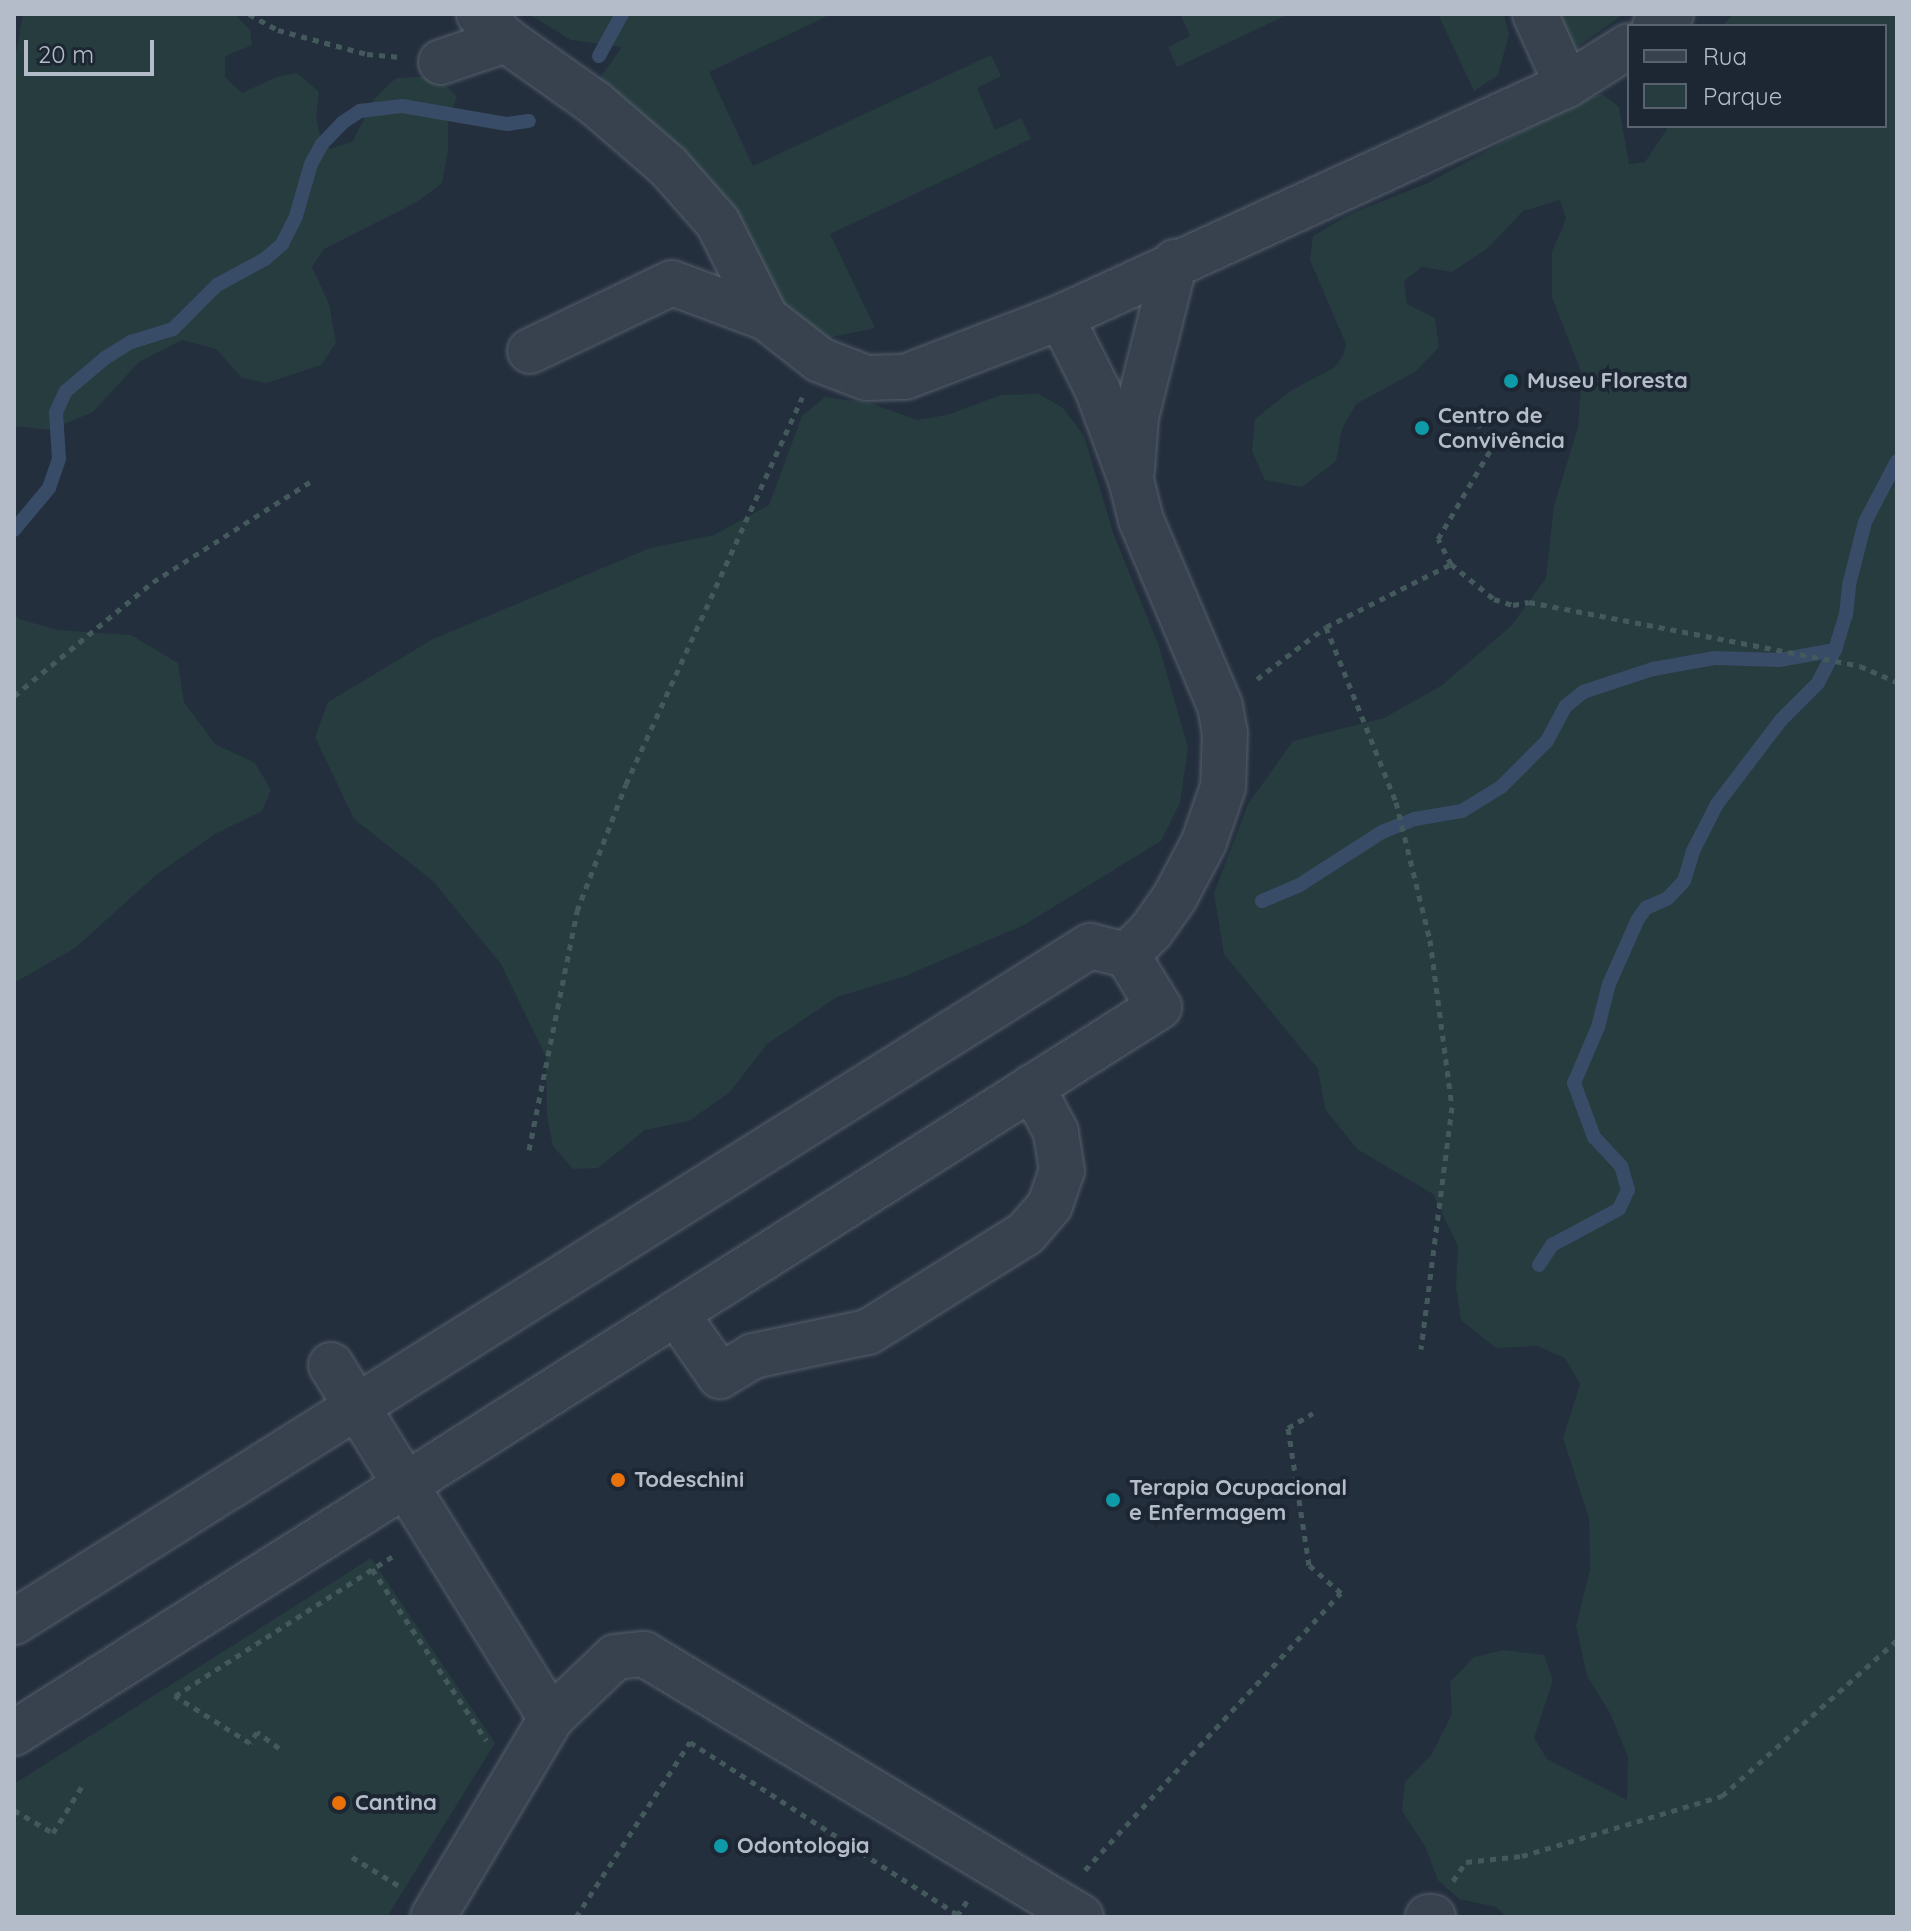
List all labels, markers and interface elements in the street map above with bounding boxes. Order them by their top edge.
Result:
scale bar [28,24,158,74]
legend [1627,24,1887,128]
text: 20 m [38,39,94,69]
text: Rua [1703,41,1747,71]
text: Parque [1703,81,1782,111]
place label: Museu Floresta [1527,368,1688,394]
marker: Museu Floresta [1502,372,1520,390]
place label: Centro de Convivência [1438,402,1565,454]
marker: Centro de Convivência [1413,419,1431,437]
place label: Todeschini [634,1467,744,1493]
marker: Todeschini [609,1471,627,1489]
place label: Terapia Ocupacional e Enfermagem [1129,1474,1347,1526]
marker: Terapia Ocupacional e Enfermagem [1104,1491,1122,1509]
place label: Cantina [355,1790,437,1816]
marker: Cantina [330,1794,348,1812]
place label: Odontologia [737,1833,870,1859]
marker: Odontologia [712,1837,730,1855]

